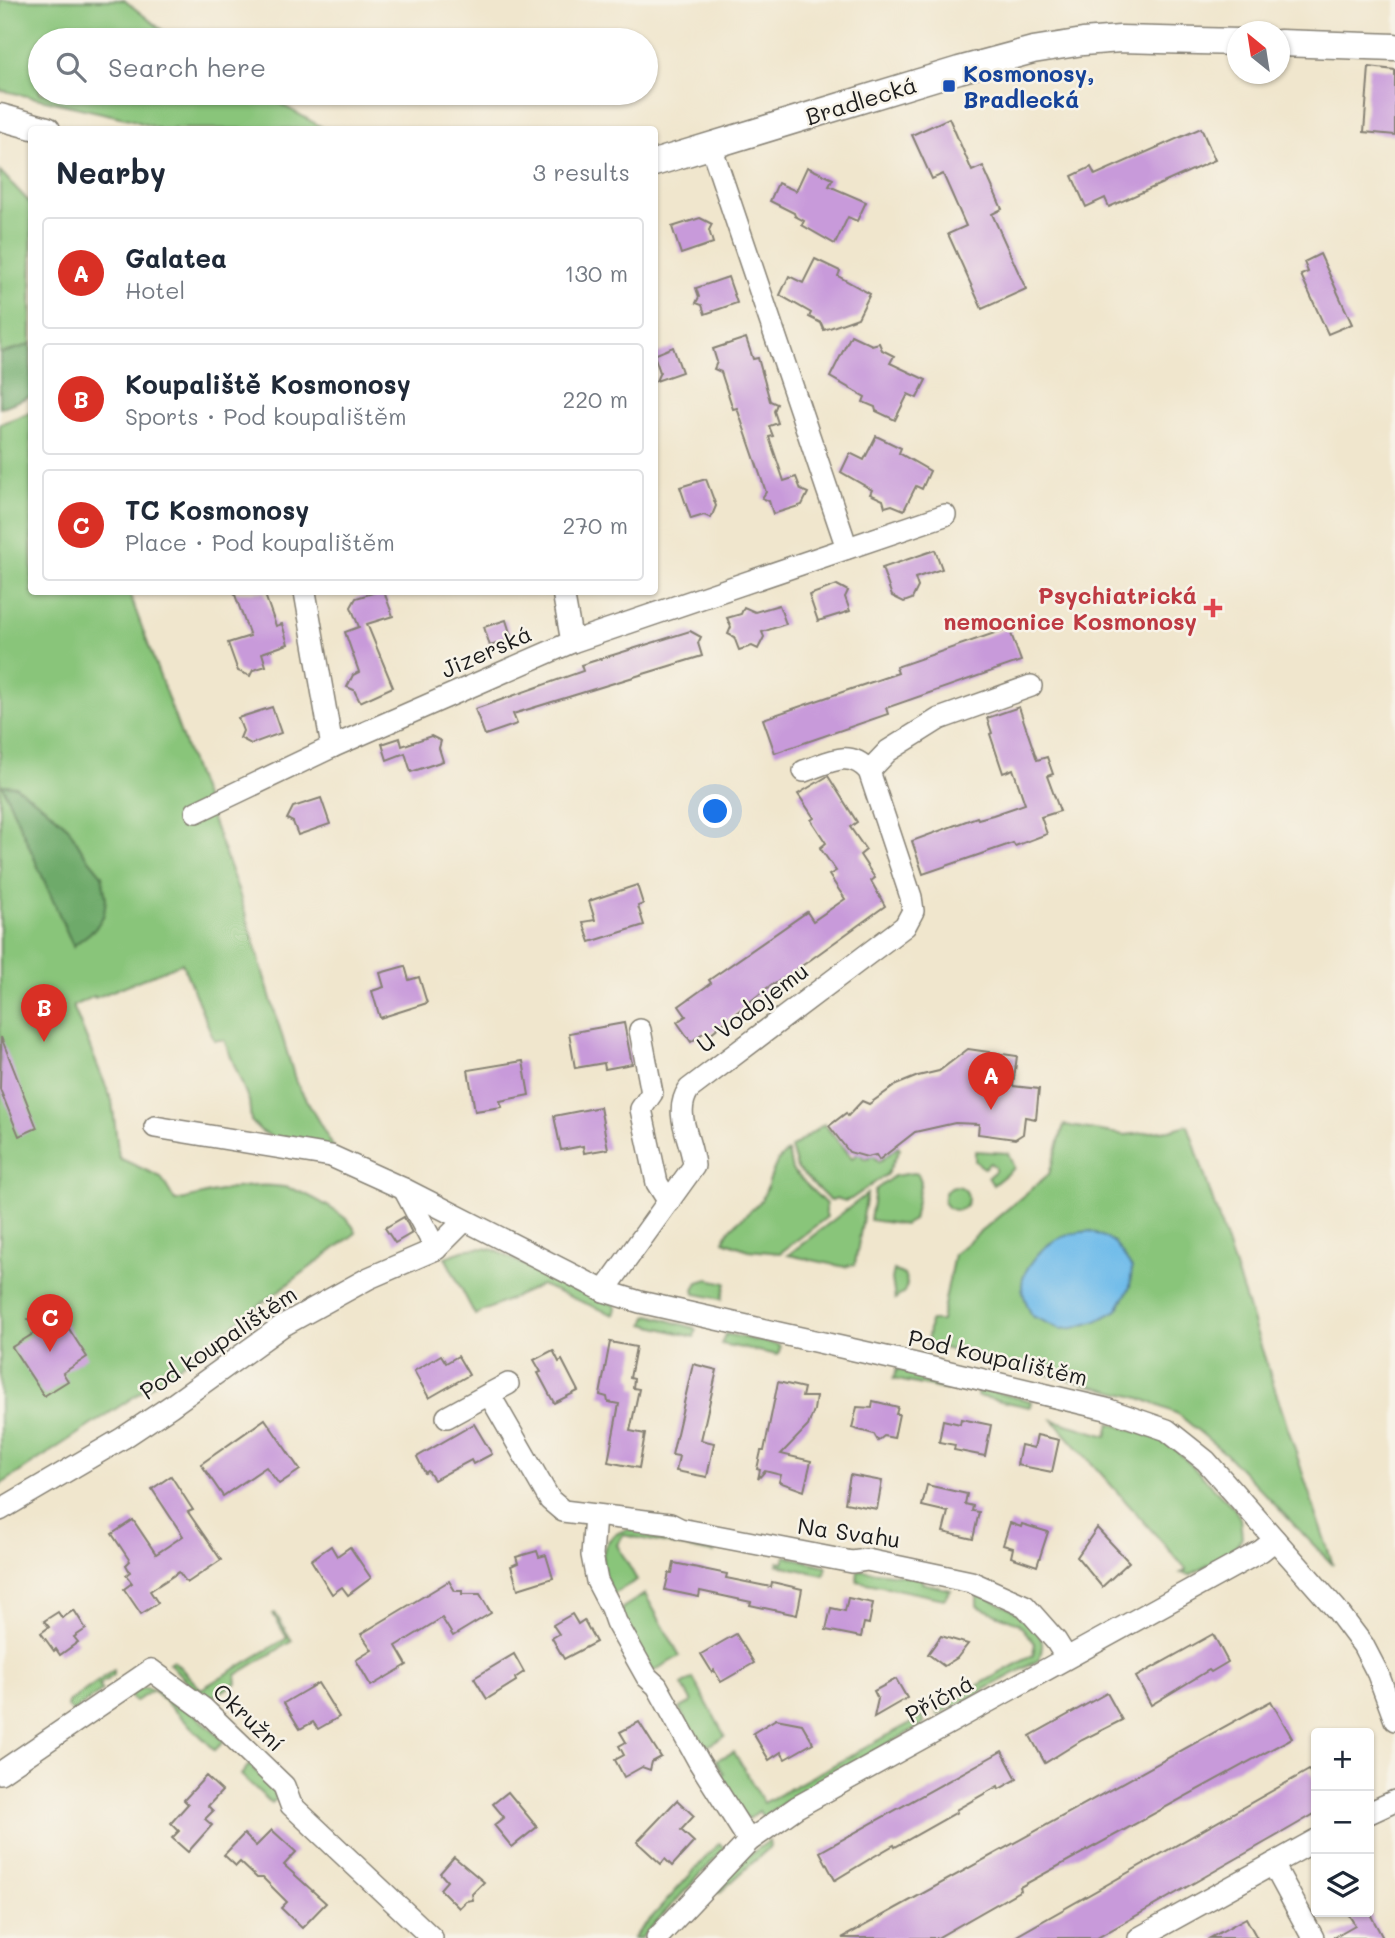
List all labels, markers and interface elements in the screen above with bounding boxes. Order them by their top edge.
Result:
north arrow [1227,21,1290,84]
search box [28,28,658,105]
icon: search [52,48,90,86]
text: Search here [108,50,266,84]
place label: Kosmonosy, Bradlecká [963,58,1094,114]
street label: Bradlecká [802,69,920,131]
marker: Kosmonosy, Bradlecká [941,78,957,94]
text: Nearby [56,152,166,192]
text: 3 results [533,157,630,187]
text: Galatea [125,241,227,275]
text: A [73,258,89,288]
text: 130 m [564,258,628,288]
text: Hotel [125,275,185,305]
text: Koupaliště Kosmonosy [125,367,411,401]
text: B [73,384,89,414]
text: 220 m [562,384,628,414]
text: Sports · Pod koupalištěm [125,401,407,431]
text: TC Kosmonosy [125,493,309,527]
text: C [72,510,90,540]
text: 270 m [563,510,628,540]
text: Place · Pod koupalištěm [125,527,395,557]
place label: Psychiatrická nemocnice Kosmonosy [943,580,1197,636]
marker: Psychiatrická nemocnice Kosmonosy [1203,598,1223,618]
street label: Jizerská [436,618,536,684]
your location [698,794,732,828]
street label: U Vodojemu [690,955,814,1059]
pin: B [21,984,67,1042]
pin: A [968,1052,1014,1110]
street label: Pod koupalištěm [134,1278,302,1406]
pin: C [27,1294,73,1352]
street label: Pod koupalištěm [905,1322,1091,1392]
street label: Na Svahu [796,1510,902,1554]
street label: Příčná [900,1667,978,1729]
street label: Okružní [207,1676,291,1758]
map controls [1311,1728,1374,1917]
button: + [1311,1728,1374,1791]
button: − [1311,1791,1374,1854]
button: layers [1311,1854,1374,1917]

